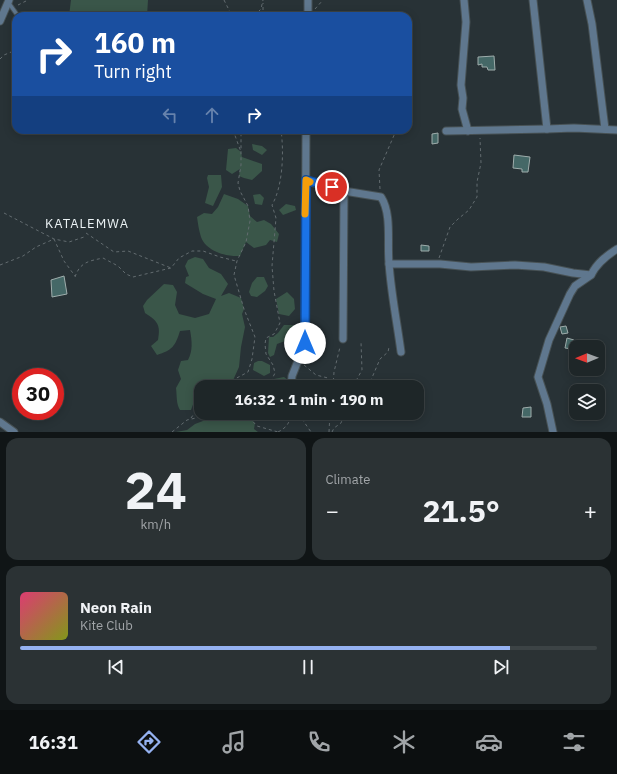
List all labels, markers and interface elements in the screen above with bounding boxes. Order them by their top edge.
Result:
text: 160 m [94,24,176,61]
icon: right [28,28,80,80]
text: Turn right [94,60,172,83]
icon: left [159,104,181,126]
icon: ahead [201,104,223,126]
icon: right [243,104,265,126]
pin [315,170,349,204]
icon: arrive [321,176,343,198]
district label: KATALEMWA [45,215,129,232]
position arrow [284,322,326,364]
north arrow [569,340,605,376]
map controls [569,340,605,420]
speed limit sign: 30 [12,368,64,420]
button: layers [569,384,605,420]
text: 16:32 · 1 min · 190 m [235,390,383,409]
text: 24 [125,456,187,523]
text: Climate [326,471,370,488]
text: 21.5° [423,491,500,530]
text: − [326,496,339,525]
text: + [584,496,597,525]
text: km/h [140,516,171,533]
text: Neon Rain [80,598,152,617]
text: Kite Club [80,617,133,634]
icon: previous [105,656,127,678]
icon: pause [297,656,319,678]
icon: next [490,656,512,678]
icon: directions [135,728,163,756]
icon: music [220,728,248,756]
icon: phone [305,728,333,756]
icon: climate [390,728,418,756]
icon: car [475,728,503,756]
icon: filters [560,728,588,756]
text: 16:31 [29,731,78,754]

